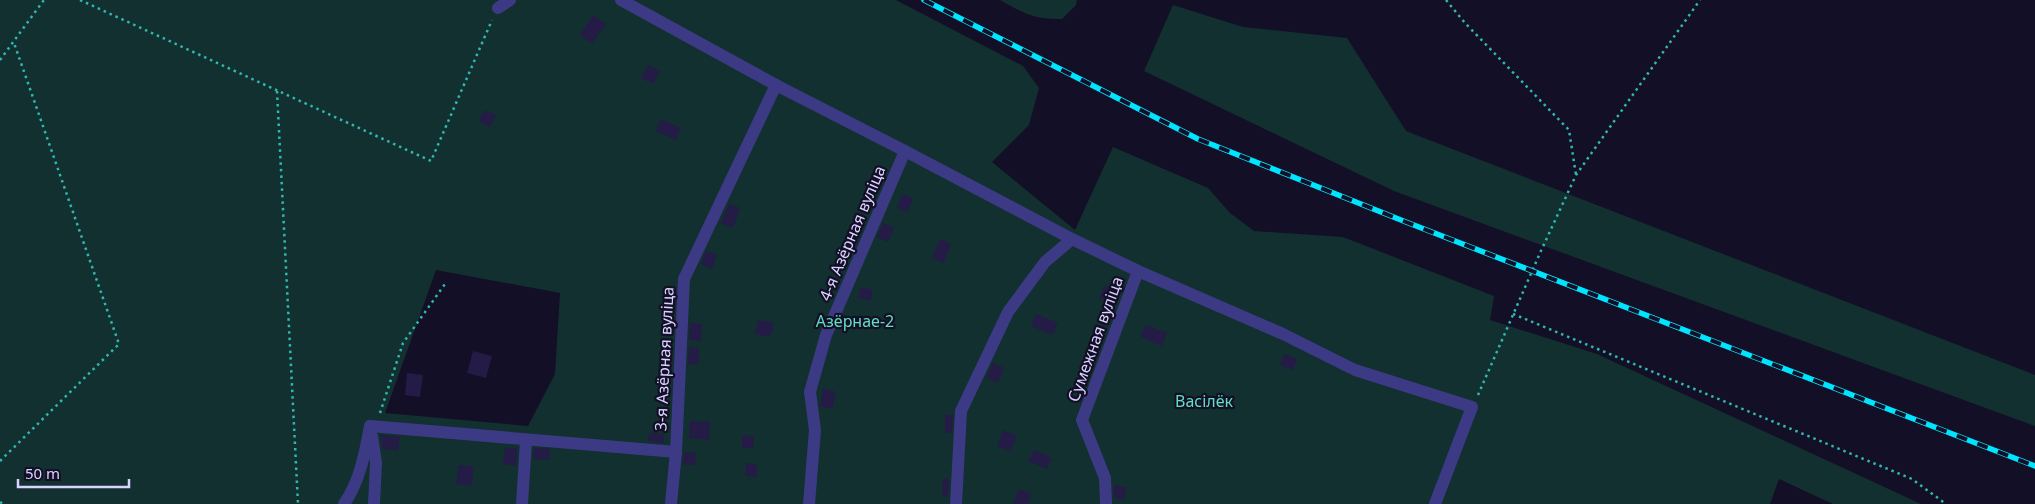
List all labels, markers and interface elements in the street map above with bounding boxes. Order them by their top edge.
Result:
street label: 4-я Азёрная вуліца [814,162,890,304]
street label: Сумежная вуліца [1062,273,1128,405]
street label: 3-я Азёрная вуліца [649,286,679,432]
park label: Азёрнае-2 [816,310,894,332]
park label: Васілёк [1175,390,1234,412]
scale bar [18,456,129,488]
text: 50 m [25,463,60,483]

